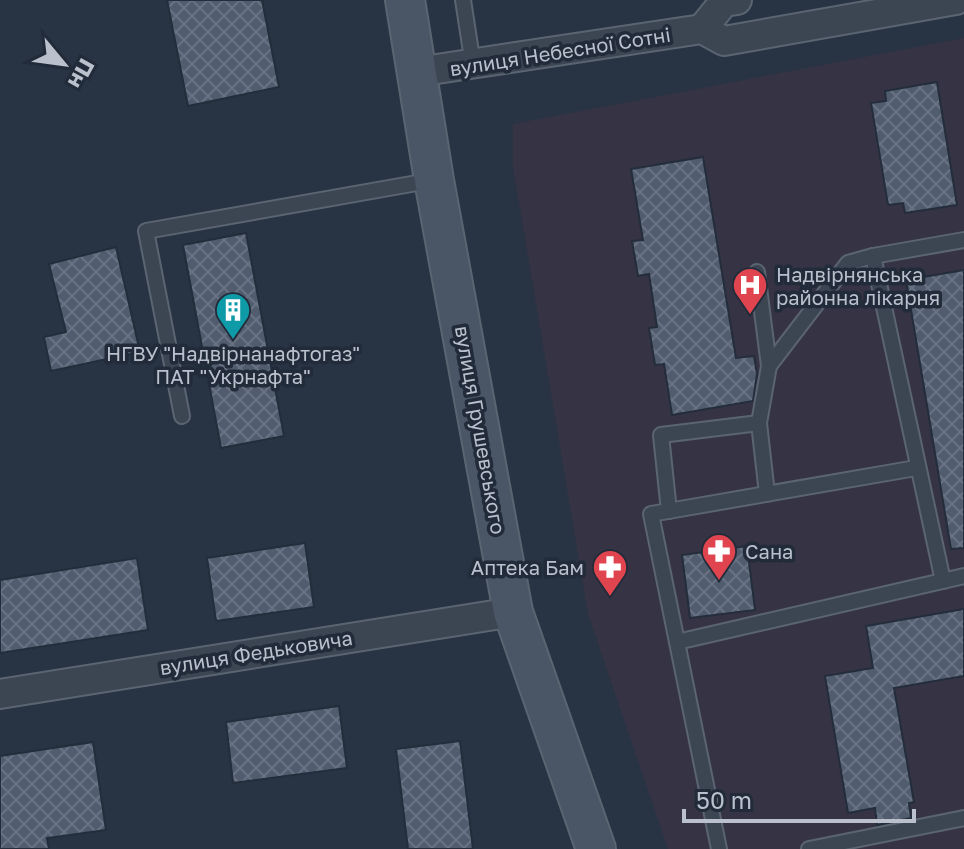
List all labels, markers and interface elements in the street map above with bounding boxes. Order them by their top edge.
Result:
street label: вулиця Небесної Сотні [448,22,672,80]
north arrow [24,24,104,104]
text: Пн [63,54,101,94]
place label: Надвірнянська районна лікарня [776,262,940,309]
hospital icon: Надвірнянська районна лікарня [731,266,769,316]
building icon: НГВУ "Надвірнанафтогаз" ПАТ "Укрнафта" [214,291,252,341]
street label: вулиця Грушевського [451,324,511,536]
place label: НГВУ "Надвірнанафтогаз" ПАТ "Укрнафта" [106,341,360,388]
pharmacy icon: Сана [700,532,738,582]
place label: Сана [745,539,793,563]
pharmacy icon: Аптека Бам [591,548,629,598]
place label: Аптека Бам [471,555,584,579]
street label: вулиця Федьковича [158,625,354,679]
scale bar [684,773,914,823]
text: 50 m [696,785,752,814]

